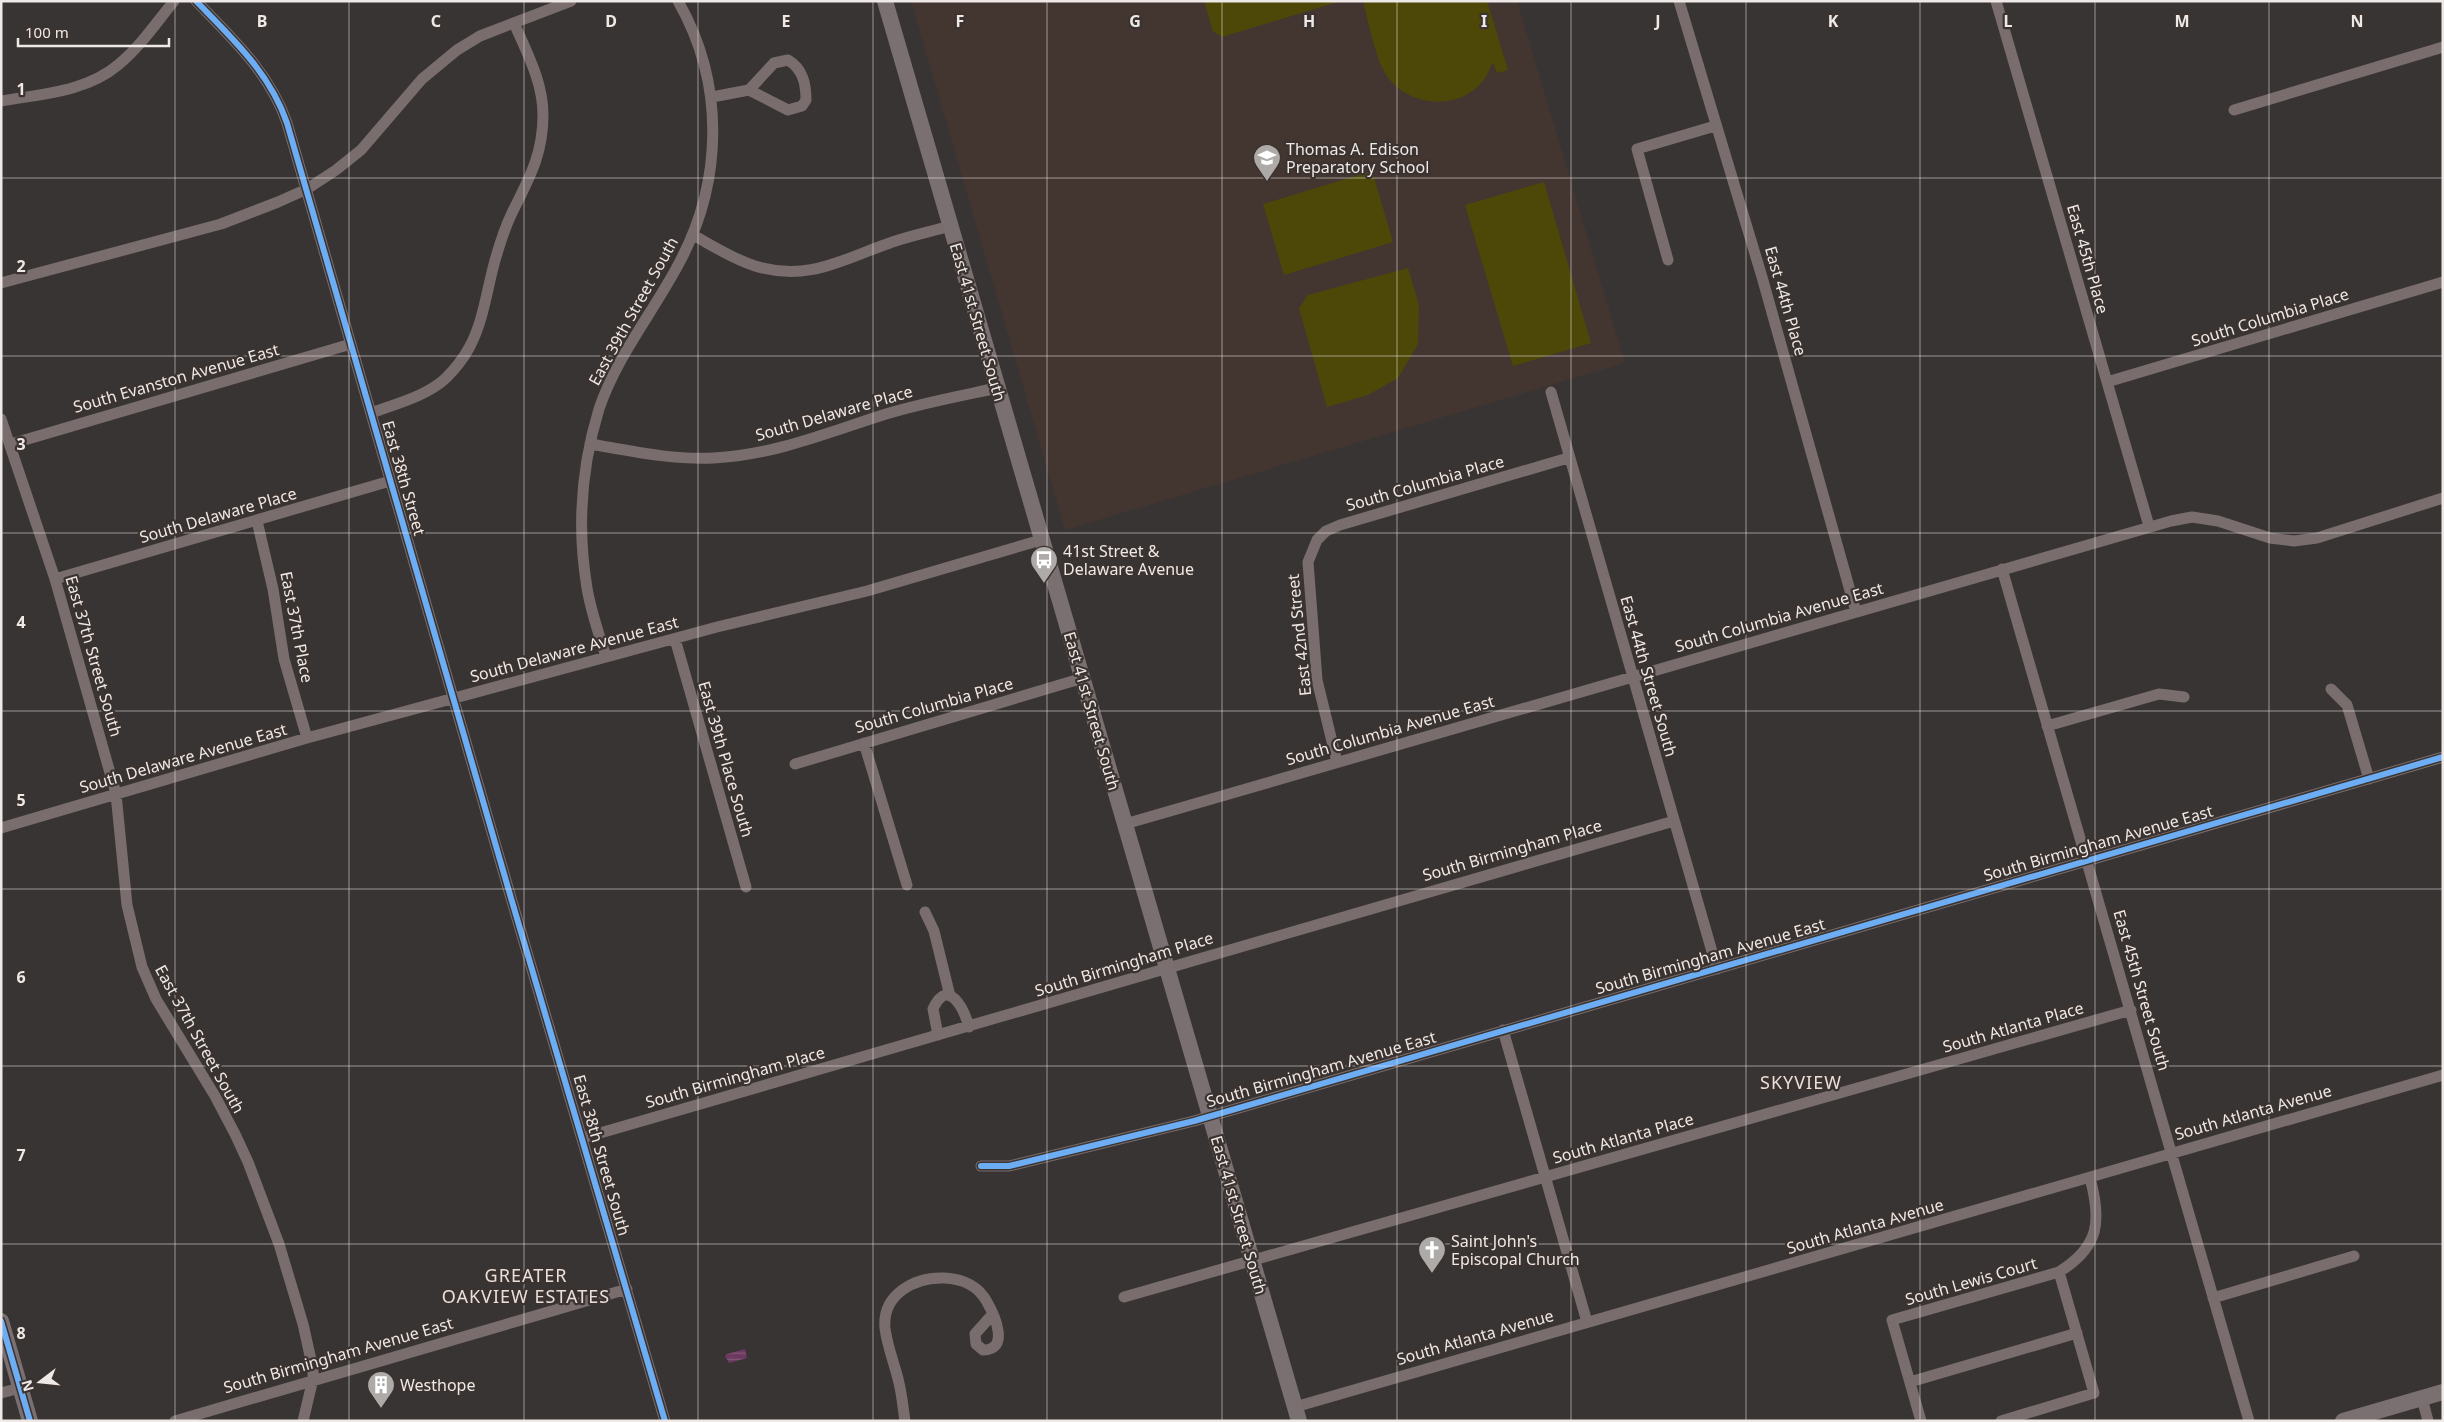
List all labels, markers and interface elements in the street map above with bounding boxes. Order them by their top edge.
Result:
text: B [257,10,267,32]
text: C [431,10,441,32]
text: D [605,10,617,32]
text: E [782,10,791,32]
text: F [956,10,964,32]
text: G [1129,10,1141,32]
text: H [1303,10,1315,32]
text: I [1481,10,1487,32]
text: J [1653,10,1661,32]
text: K [1828,10,1839,32]
text: L [2004,10,2013,32]
text: M [2174,10,2190,32]
text: N [2350,10,2364,32]
scale bar [18,15,169,47]
text: 100 m [25,22,69,42]
text: 1 [16,78,26,100]
place label: Thomas A. Edison Preparatory School [1286,138,1429,178]
school or university icon: Thomas A. Edison Preparatory School [1252,143,1282,182]
street label: East 45th Place [2062,202,2114,316]
street label: East 39th Street South [583,233,683,389]
street label: East 41st Street South [945,240,1011,404]
street label: East 44th Place [1760,244,1812,358]
text: 2 [16,255,26,277]
street label: South Columbia Place [2189,283,2351,351]
street label: South Evanston Avenue East [71,338,282,418]
street label: South Delaware Place [753,380,915,446]
street label: East 38th Street [377,418,431,538]
text: 3 [16,433,26,455]
street label: South Columbia Place [1343,450,1507,516]
street label: South Delaware Place [137,482,299,548]
place label: 41st Street & Delaware Avenue [1063,540,1194,580]
bus stop icon: 41st Street & Delaware Avenue [1029,545,1059,584]
street label: East 37th Place [275,569,319,685]
street label: East 37th Street South [60,573,128,739]
street label: East 42nd Street [1282,573,1316,697]
street label: South Columbia Avenue East [1672,577,1886,657]
street label: East 44th Street South [1615,593,1683,759]
text: 4 [16,611,26,633]
street label: South Delaware Avenue East [467,611,681,687]
street label: East 41st Street South [1059,629,1125,793]
street label: South Columbia Place [852,672,1016,738]
street label: East 39th Place South [693,678,759,840]
street label: South Columbia Avenue East [1283,690,1497,770]
street label: South Delaware Avenue East [77,718,289,798]
text: 5 [16,789,26,811]
street label: South Birmingham Avenue East [1981,800,2216,886]
street label: South Birmingham Place [1420,814,1604,886]
street label: East 45th Street South [2108,907,2176,1073]
street label: South Birmingham Avenue East [1593,913,1828,999]
street label: South Birmingham Place [1032,926,1216,1002]
street label: East 37th Street South [150,961,250,1117]
text: 6 [16,966,26,988]
street label: South Atlanta Place [1940,996,2086,1058]
street label: South Birmingham Avenue East [1204,1026,1439,1112]
street label: South Birmingham Place [643,1041,827,1113]
district label: SKYVIEW [1760,1070,1842,1094]
street label: East 38th Street South [568,1072,636,1238]
street label: South Atlanta Avenue [2172,1079,2334,1145]
street label: South Atlanta Place [1550,1107,1696,1169]
street label: East 41st Street South [1206,1133,1272,1297]
text: 7 [16,1144,26,1166]
street label: South Atlanta Avenue [1784,1193,1946,1259]
place label: Saint John's Episcopal Church [1451,1230,1580,1270]
church icon: Saint John's Episcopal Church [1417,1235,1447,1274]
street label: South Lewis Court [1903,1252,2040,1310]
district label: GREATER OAKVIEW ESTATES [442,1263,610,1308]
street label: South Atlanta Avenue [1394,1304,1556,1370]
street label: South Birmingham Avenue East [221,1312,456,1398]
text: 8 [16,1322,26,1344]
north arrow [15,1357,65,1407]
building icon: Westhope [366,1370,396,1409]
place label: Westhope [400,1374,475,1396]
text: N [16,1378,38,1394]

